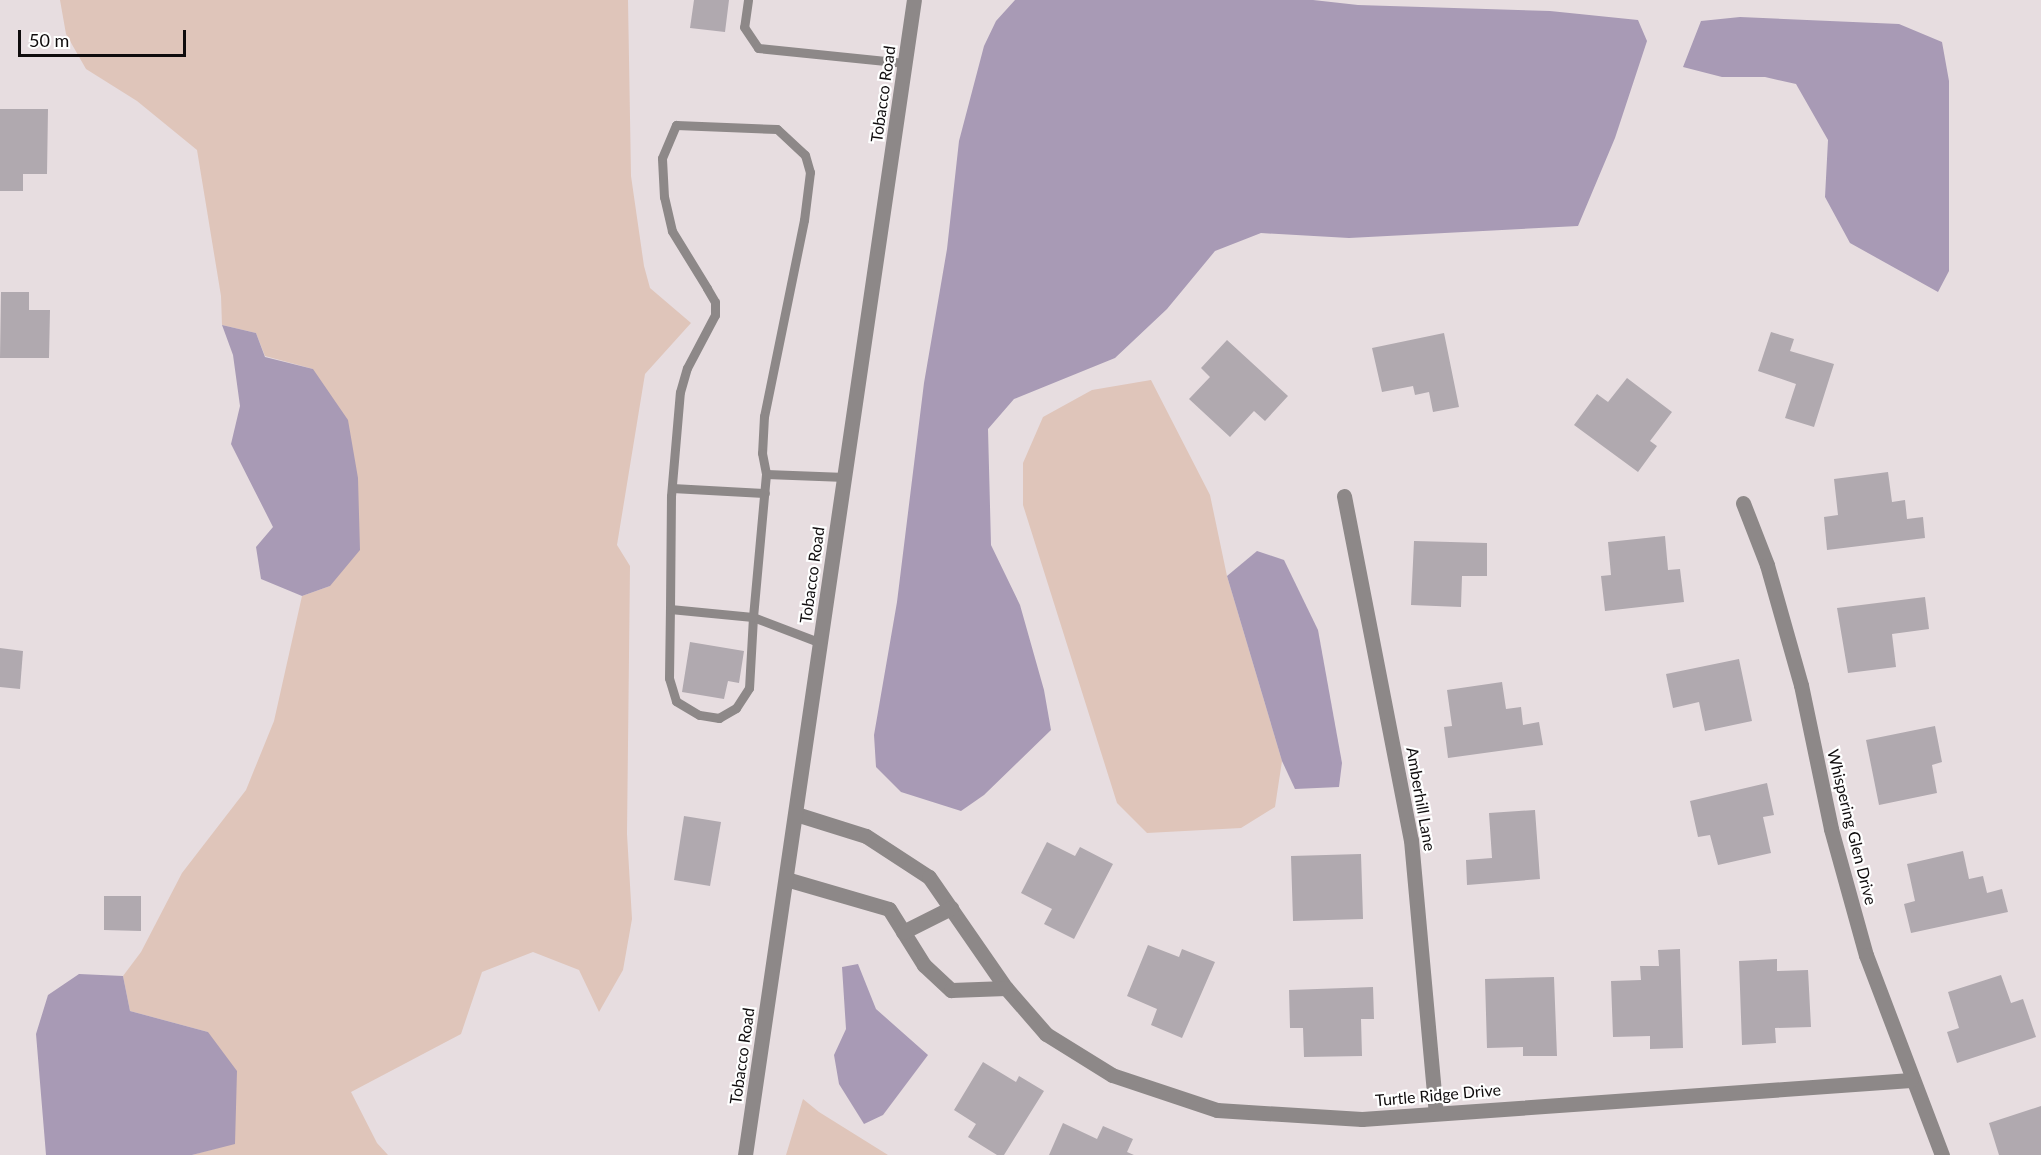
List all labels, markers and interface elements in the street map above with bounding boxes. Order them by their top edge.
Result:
scale bar [21,18,189,56]
text: 50 m [29,29,69,51]
street label: Tobacco Road [867,45,899,143]
street label: Tobacco Road [796,526,828,624]
street label: Amberhill Lane [1402,746,1440,852]
street label: Whispering Glen Drive [1823,747,1881,907]
street label: Tobacco Road [726,1007,758,1105]
street label: Turtle Ridge Drive [1374,1080,1502,1110]

